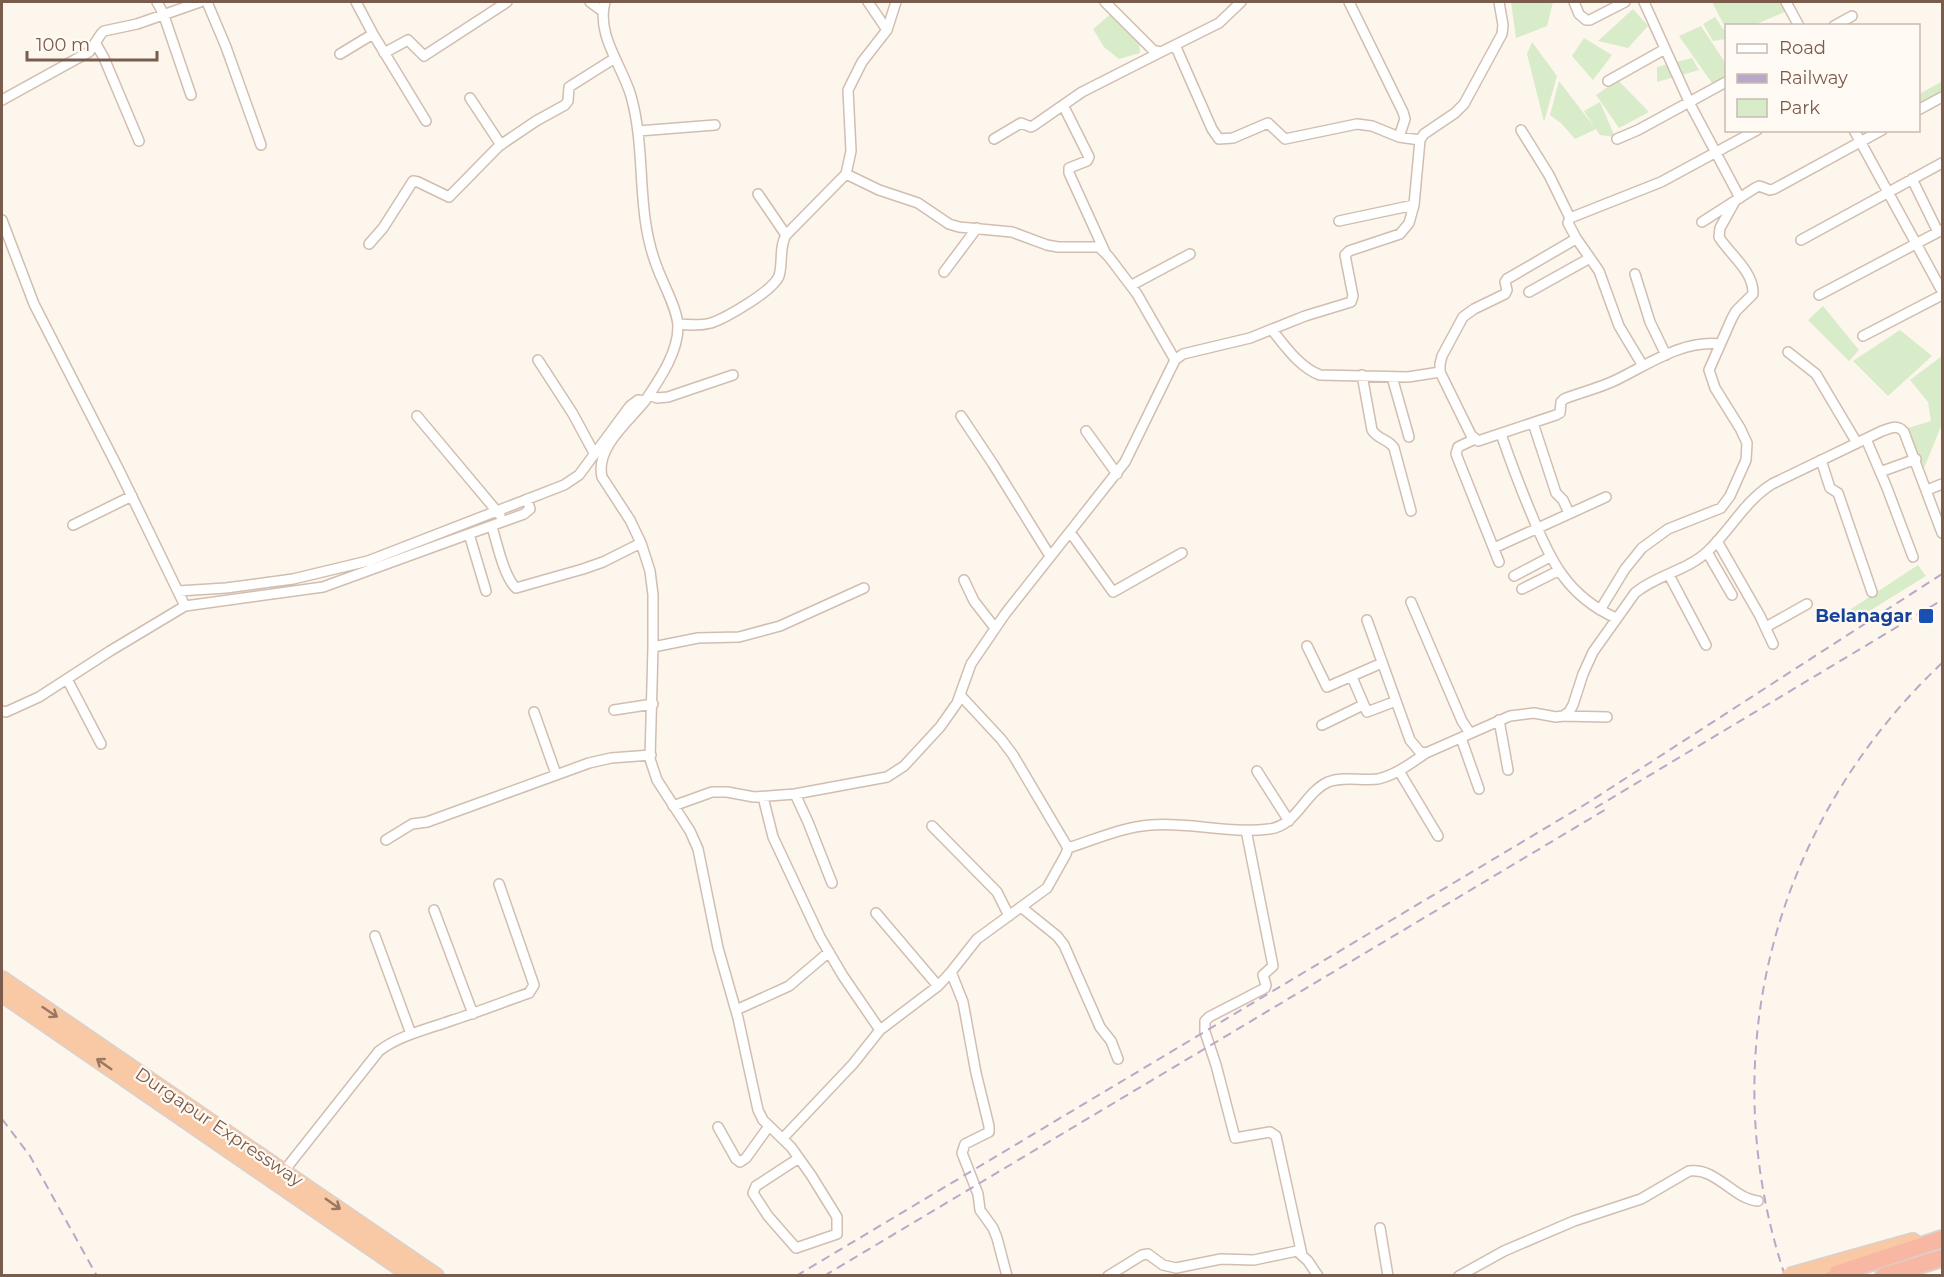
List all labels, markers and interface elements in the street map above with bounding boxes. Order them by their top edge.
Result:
scale bar [27,24,158,62]
legend [1725,24,1920,132]
text: 100 m [36,34,90,56]
text: Road [1779,37,1826,59]
text: Railway [1779,67,1848,89]
text: Park [1779,97,1820,119]
place label: Belanagar [1815,605,1912,627]
marker: Belanagar [1917,607,1935,625]
one-way arrow [41,1006,58,1018]
one-way arrow [96,1058,112,1070]
street label: Durgapur Expressway [131,1063,307,1191]
one-way arrow [324,1198,340,1210]

